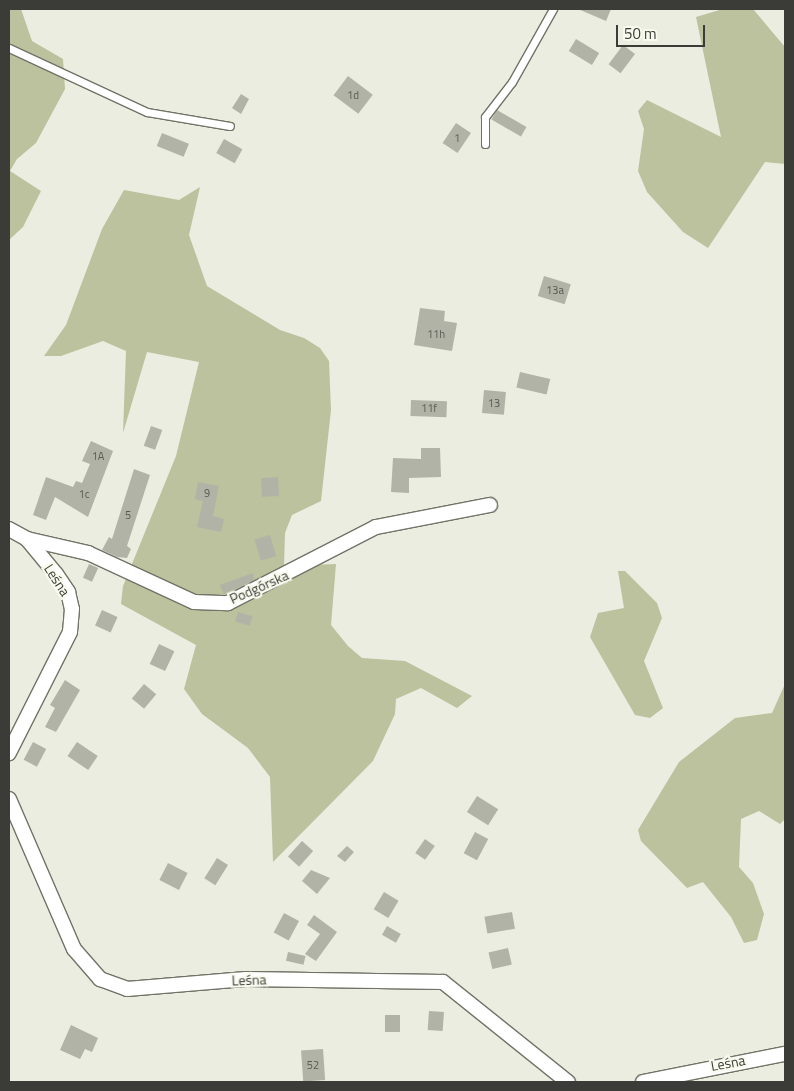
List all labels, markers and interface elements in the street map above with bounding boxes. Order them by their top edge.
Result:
scale bar [619,15,708,47]
text: 50 m [624,22,657,45]
house number: 1d [347,88,359,102]
house number: 1 [454,131,460,145]
house number: 13a [546,283,564,297]
house number: 11h [427,327,445,341]
house number: 13 [488,396,500,410]
house number: 11f [421,401,437,415]
house number: 1A [92,449,104,463]
house number: 9 [204,486,210,500]
house number: 1c [79,487,89,501]
house number: 5 [125,508,131,522]
street label: Leśna [40,561,74,599]
street label: Podgórska [227,567,291,607]
street label: Leśna [231,971,267,989]
street label: Leśna [709,1052,747,1074]
house number: 52 [307,1058,319,1072]

